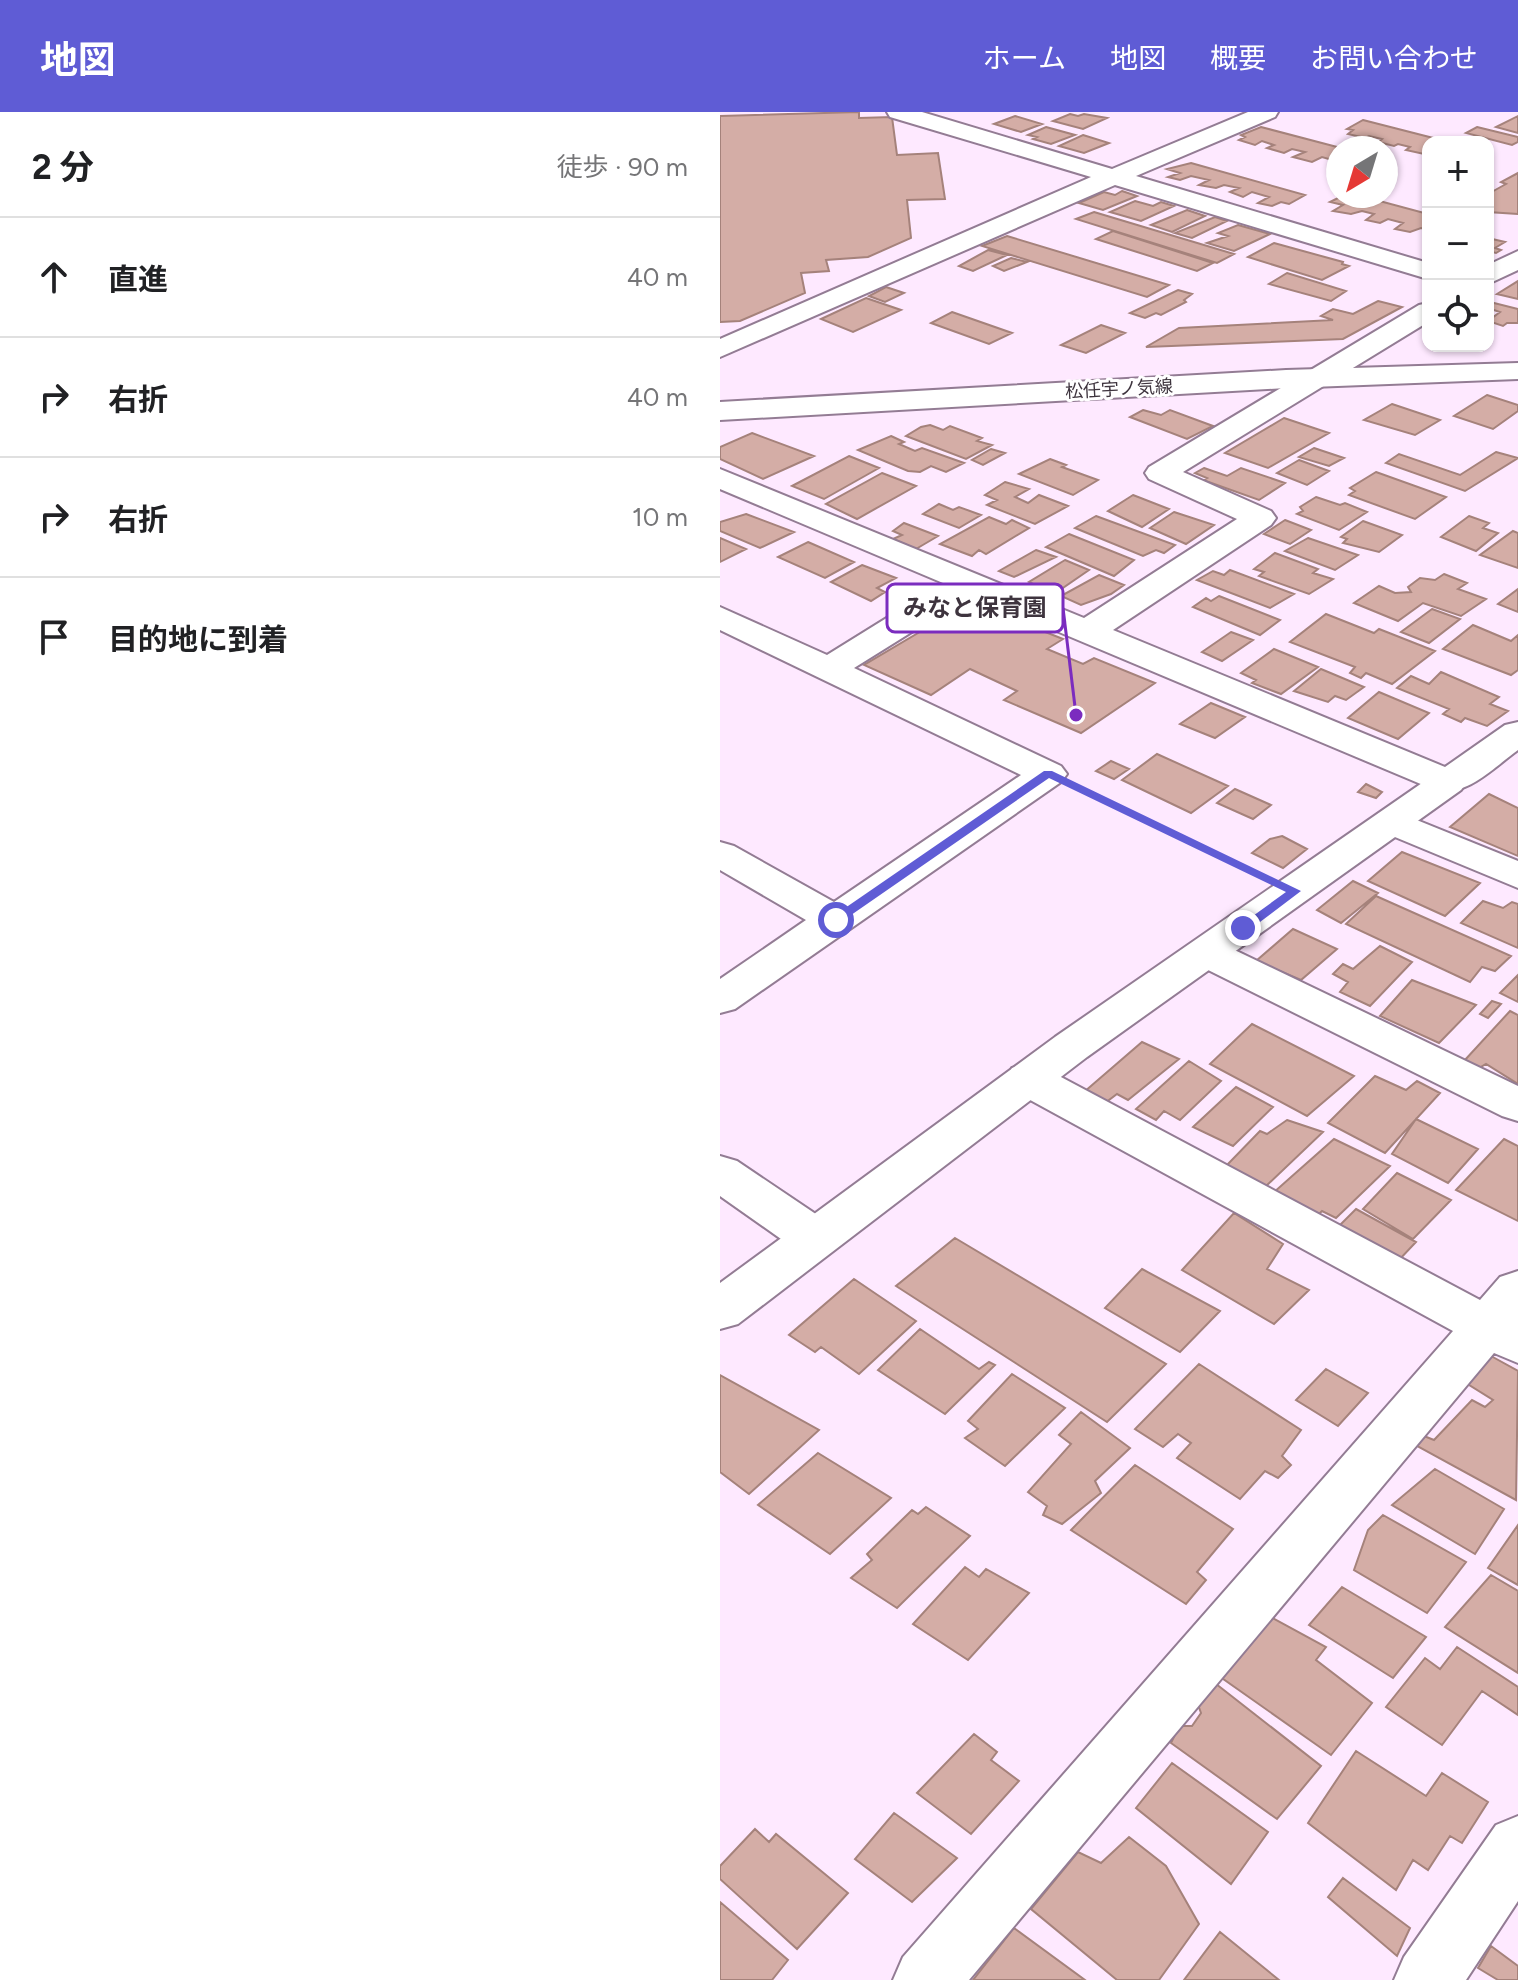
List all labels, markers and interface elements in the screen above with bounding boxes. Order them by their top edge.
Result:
text: 地図 [40,37,116,83]
text: ホーム [983,41,1066,75]
text: 地図 [1110,41,1166,75]
text: 概要 [1210,41,1266,75]
text: お問い合わせ [1310,41,1478,75]
north arrow [1326,136,1398,208]
map controls [1422,136,1494,352]
button: + [1422,136,1494,208]
text: 2 分 [32,147,94,188]
text: 徒歩 · 90 m [557,151,688,183]
button: − [1422,208,1494,280]
icon: ahead [32,255,76,299]
text: 直進 [108,261,168,298]
text: 40 m [627,261,688,293]
button: locate [1422,280,1494,352]
icon: right [32,375,76,419]
street label: 松任宇ノ気線 [1064,375,1174,403]
text: 右折 [108,381,168,418]
text: 40 m [627,381,688,413]
icon: right [32,495,76,539]
text: 右折 [108,501,168,538]
text: 10 m [632,501,688,533]
callout: みなと保育園 [887,584,1063,632]
text: みなと保育園 [903,593,1047,622]
icon: arrive [32,615,76,659]
text: 目的地に到着 [108,621,288,658]
route start [818,902,854,938]
route end [1225,910,1261,946]

